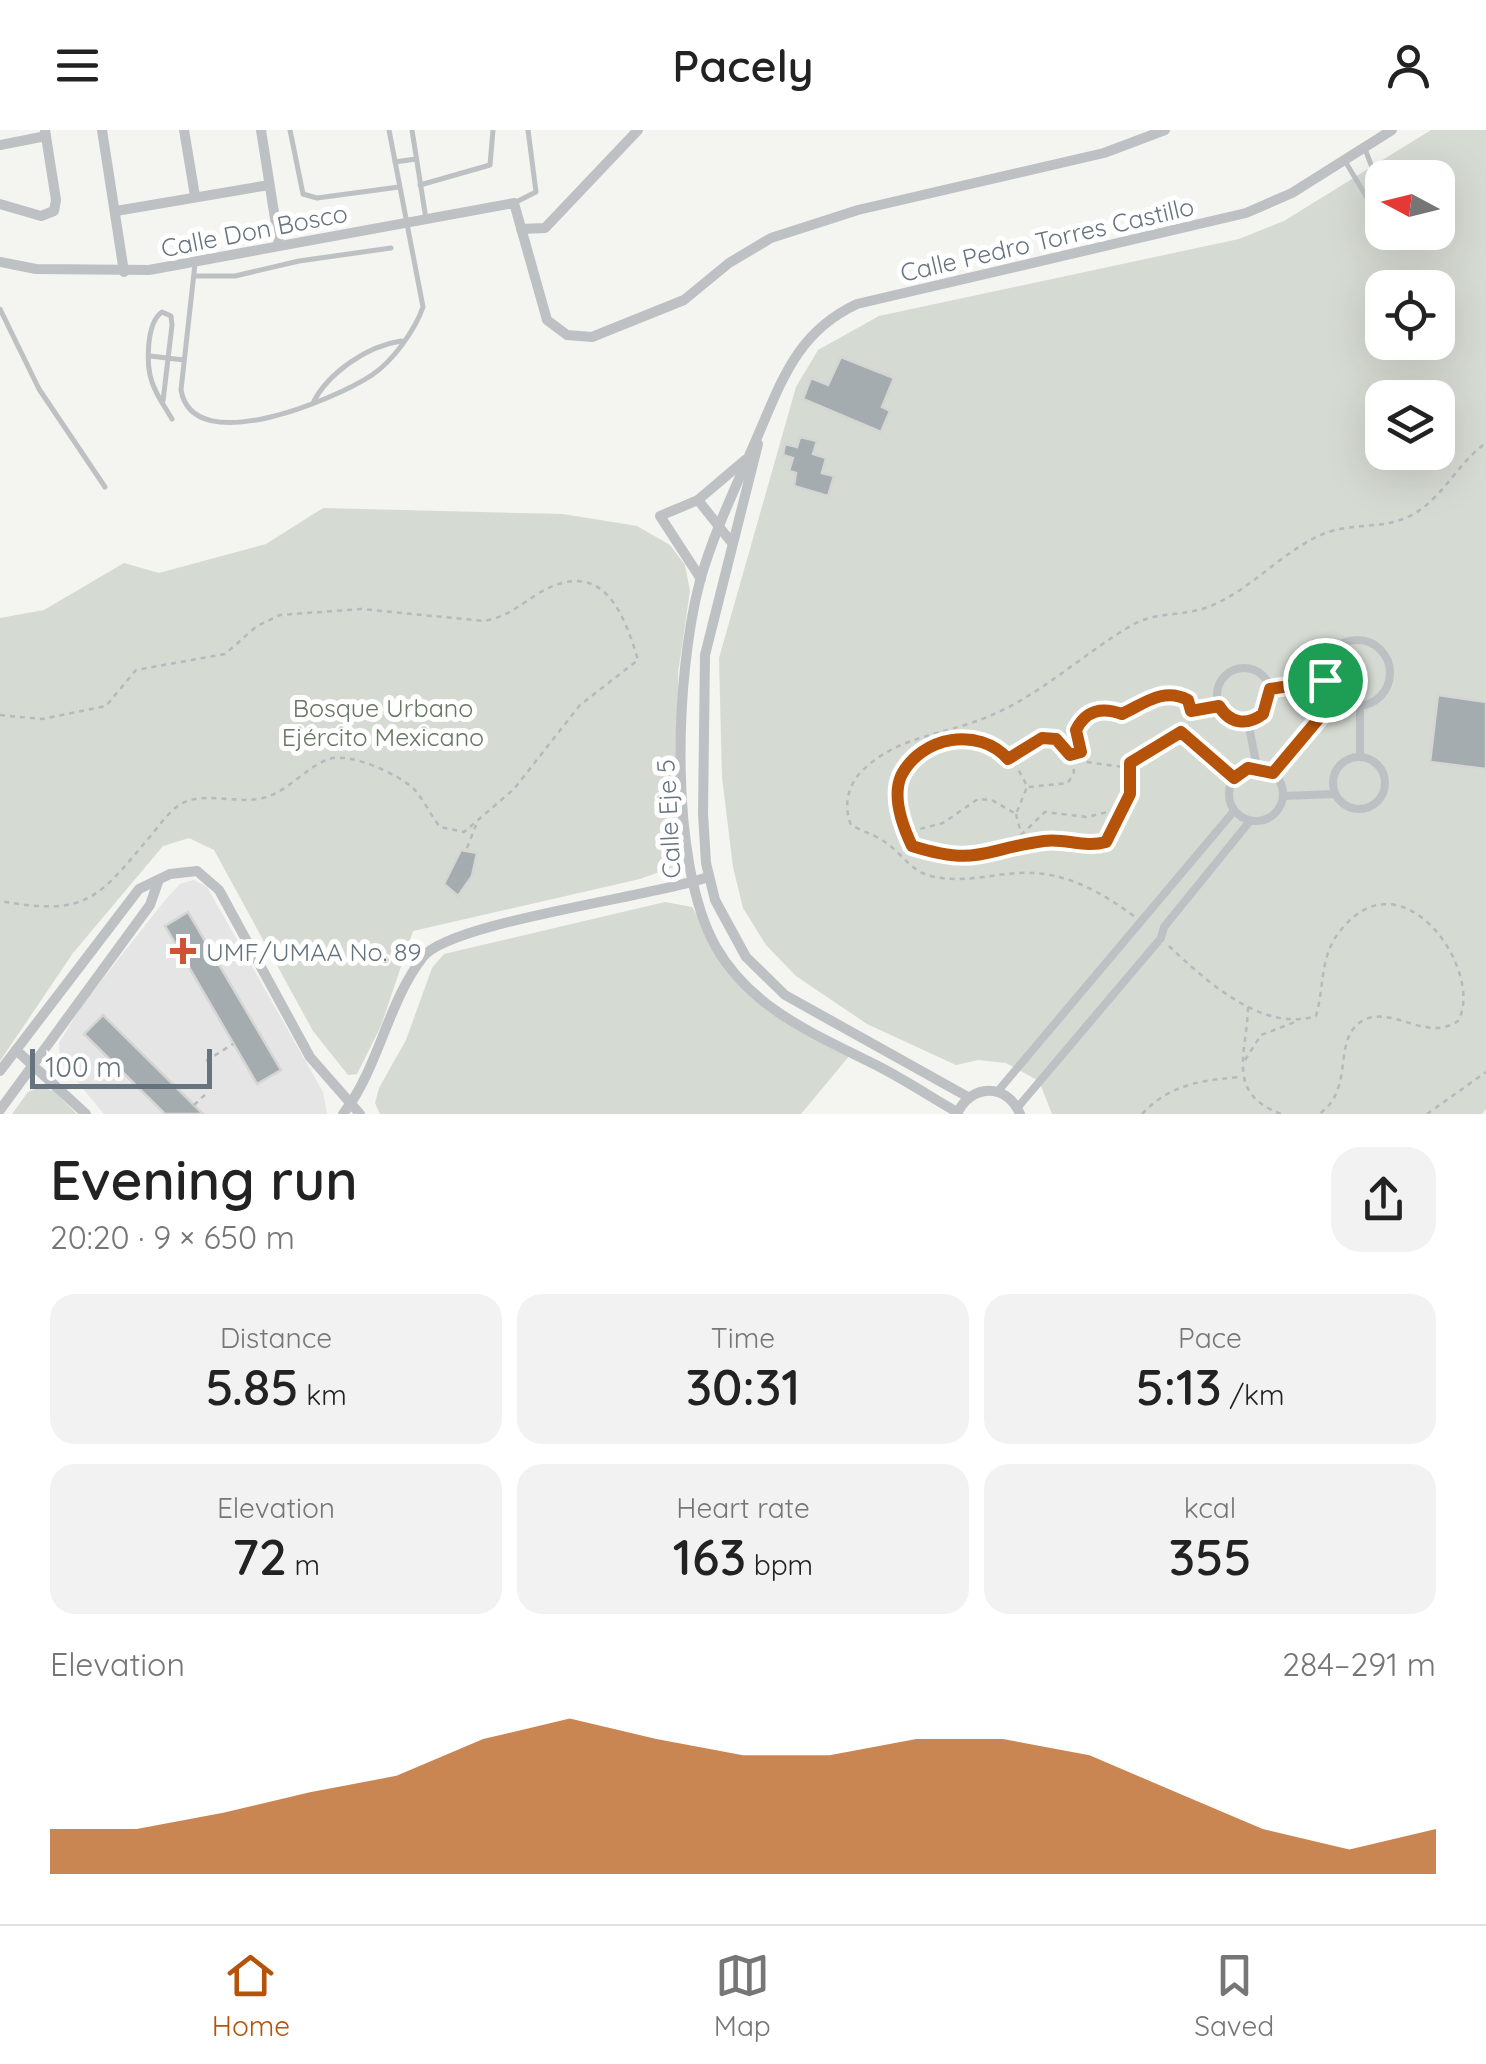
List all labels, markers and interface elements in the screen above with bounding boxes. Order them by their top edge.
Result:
text: Pacely [672,37,814,93]
icon: menu [50,38,105,93]
icon: person [1381,38,1436,93]
north arrow [1365,160,1455,250]
map controls [1365,160,1455,470]
street label: Calle Pedro Torres Castillo [897,190,1197,288]
street label: Calle Don Bosco [158,197,350,263]
button: locate [1365,270,1455,360]
button: layers [1365,380,1455,470]
pin [1283,638,1368,723]
icon: arrive [1298,653,1353,708]
park label: Bosque Urbano Ejército Mexicano [282,692,484,752]
street label: Calle Eje 5 [649,759,687,879]
place label: UMF/UMAA No. 89 [206,936,421,967]
marker: UMF/UMAA No. 89 [170,938,196,964]
scale bar [30,1044,212,1088]
text: 100 m [45,1049,122,1084]
text: Evening run [50,1145,358,1214]
button: share [1331,1147,1436,1252]
text: 20:20 · 9 × 650 m [50,1217,295,1257]
text: Distance [220,1320,332,1355]
text: Time [711,1320,775,1355]
text: Pace [1178,1320,1242,1355]
text: 5.85 [205,1355,299,1418]
text: 30:31 [685,1355,801,1418]
text: 5:13 [1135,1355,1222,1418]
text: km [299,1377,347,1412]
text: /km [1222,1377,1285,1412]
text: Elevation [217,1490,335,1525]
text: Heart rate [676,1490,810,1525]
text: kcal [1184,1490,1236,1525]
text: 72 [232,1525,287,1588]
text: 163 [673,1525,746,1588]
text: 355 [1168,1525,1252,1588]
text: m [287,1547,320,1582]
text: bpm [746,1547,813,1582]
text: Elevation [50,1644,185,1684]
text: 284–291 m [1282,1644,1436,1684]
tab: Home [212,1948,290,2043]
tab: Map [714,1948,771,2043]
tab: Saved [1194,1948,1274,2043]

